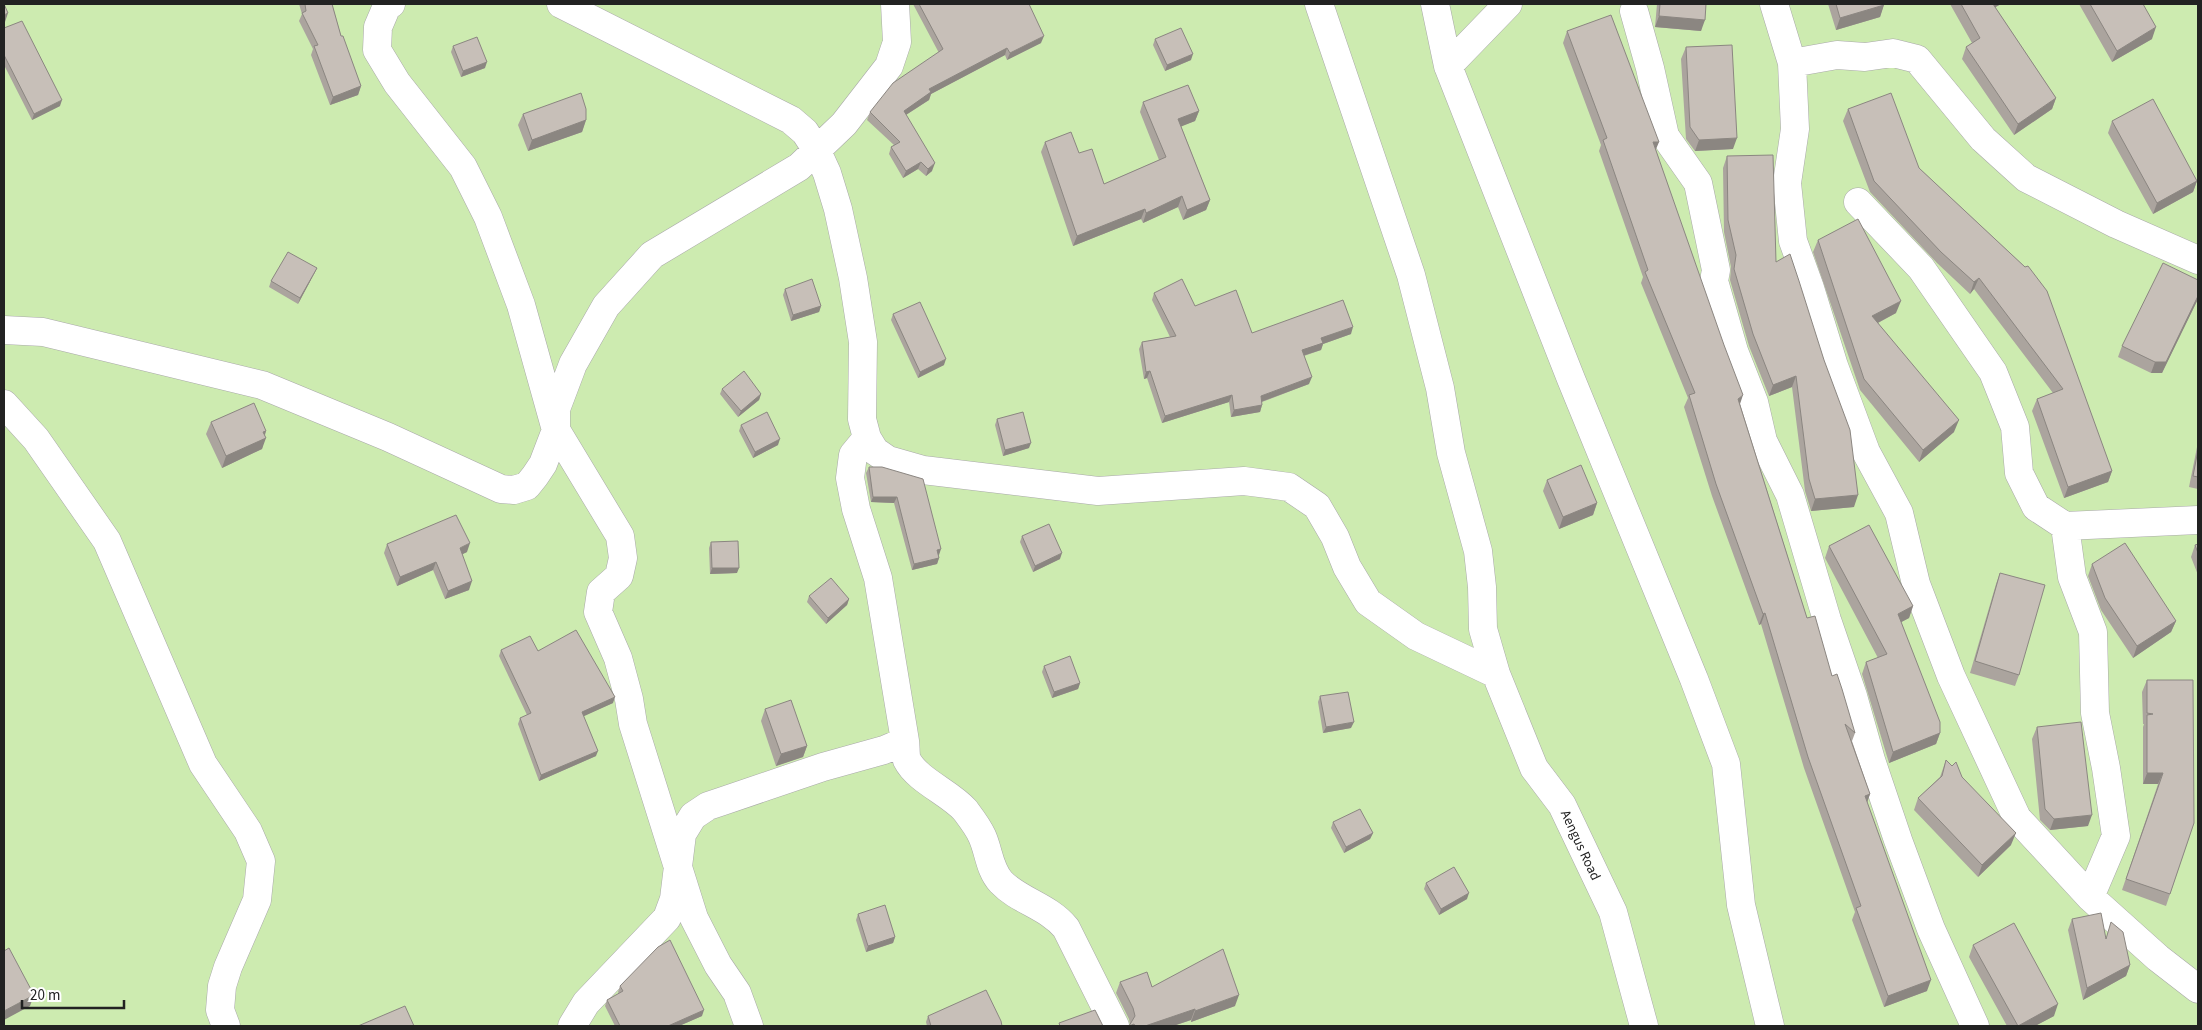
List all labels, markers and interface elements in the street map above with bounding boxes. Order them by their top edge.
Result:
street label: Aengus Road [1555,807,1605,884]
scale bar [22,978,125,1010]
text: 20 m [30,985,60,1006]

